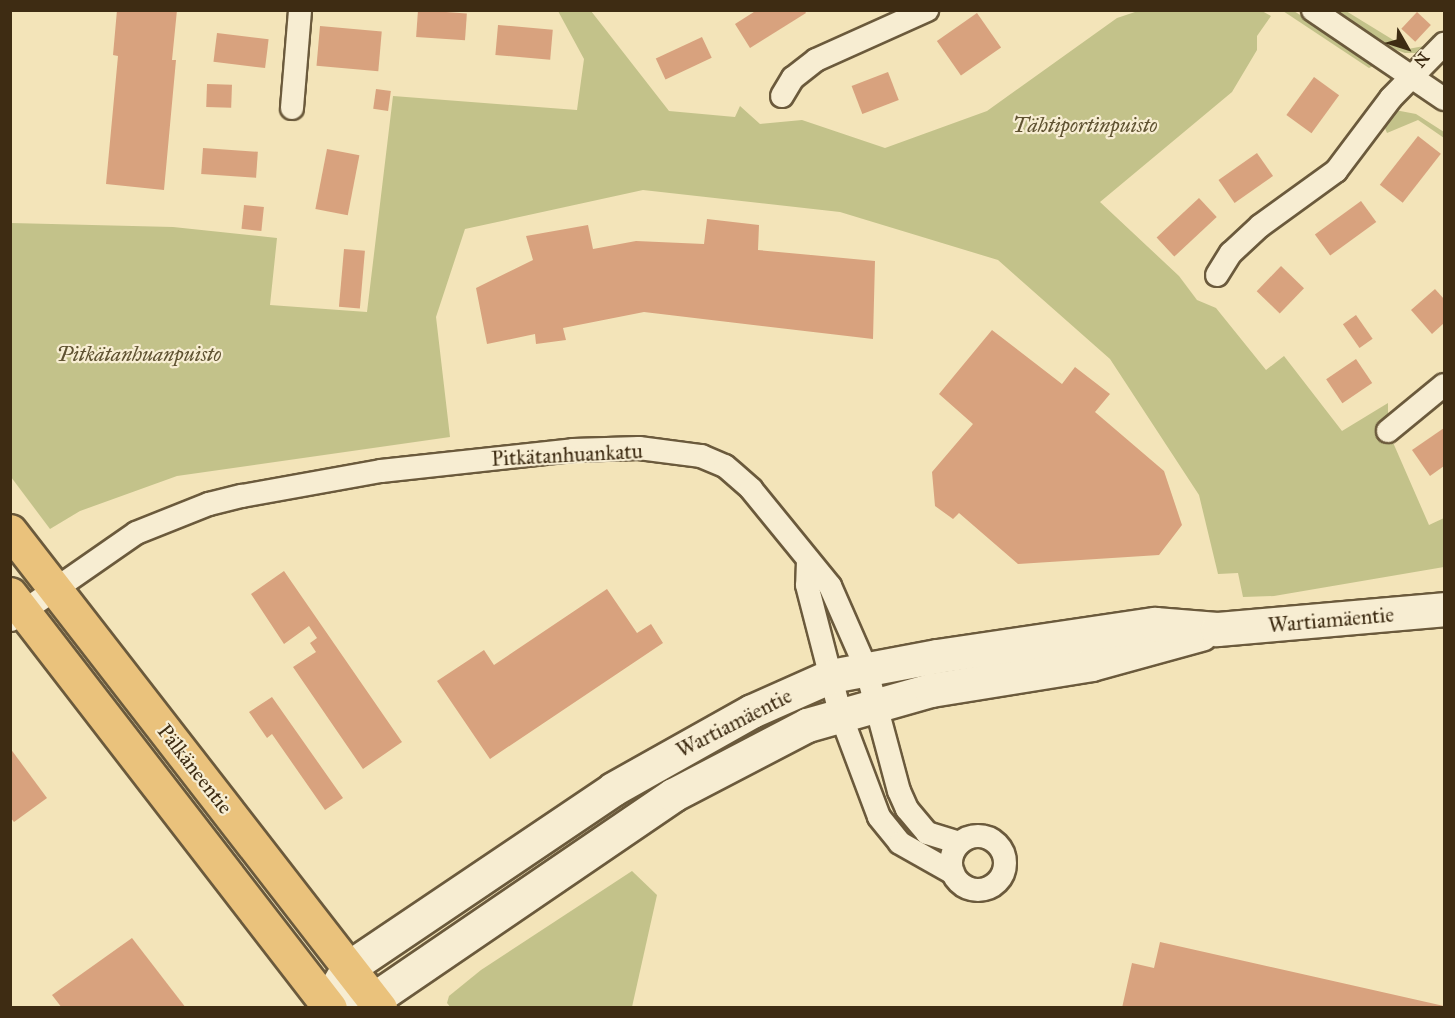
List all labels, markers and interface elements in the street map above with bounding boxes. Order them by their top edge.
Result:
north arrow [1377,18,1437,78]
text: N [1410,48,1433,71]
park label: Tähtiportinpuisto [1013,112,1157,138]
park label: Pitkätanhuanpuisto [57,341,221,367]
street label: Pitkätanhuankatu [491,438,643,472]
street label: Wartiamäentie [1267,602,1395,638]
street label: Wartiamäentie [672,683,796,763]
street label: Pälkäneentie [152,719,238,819]

